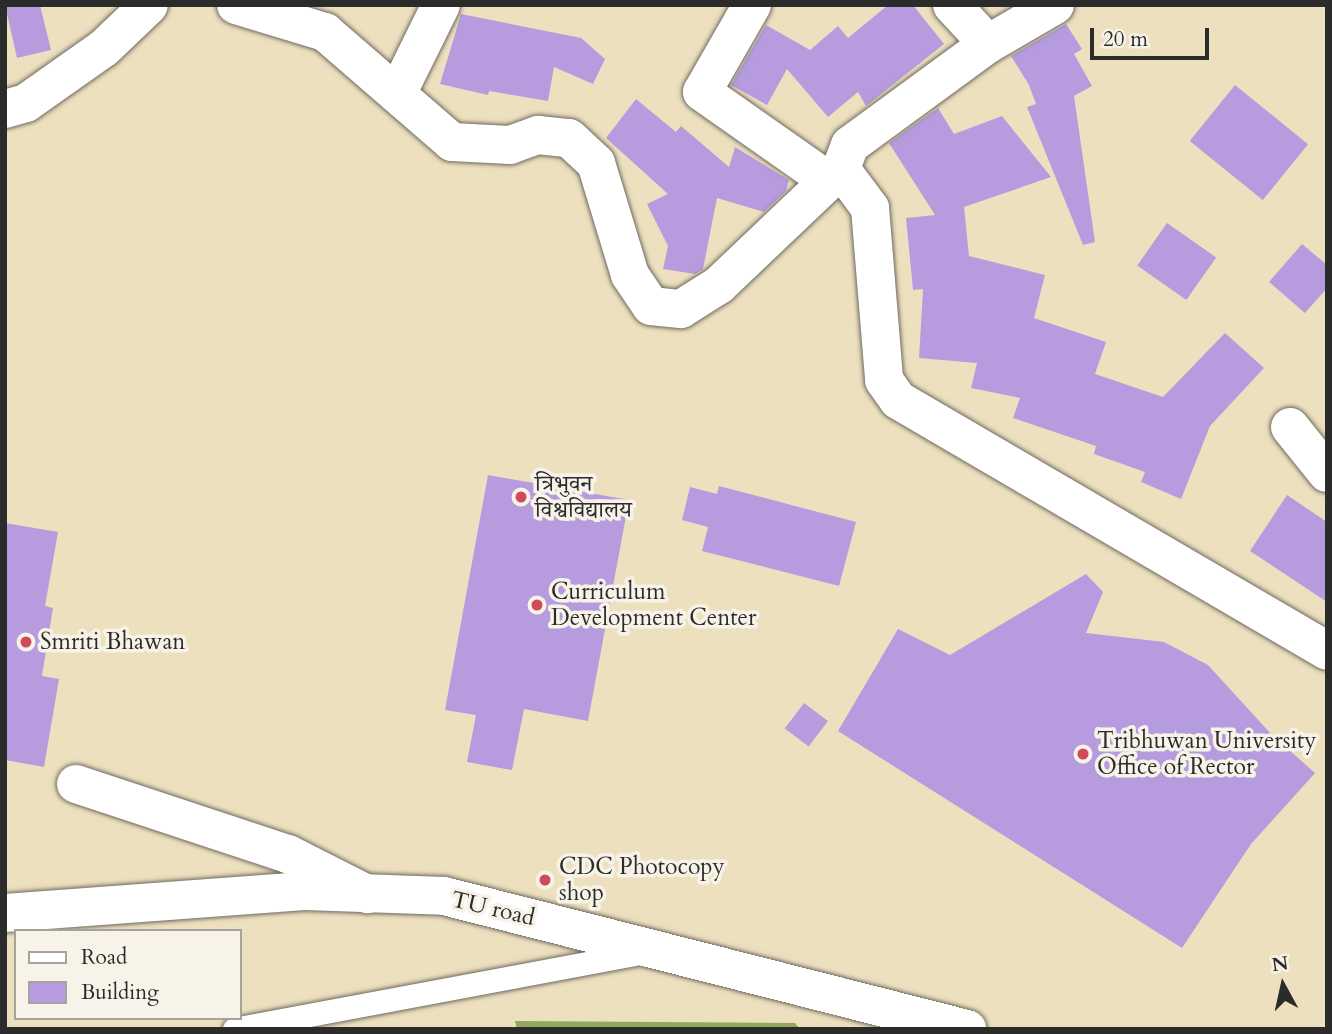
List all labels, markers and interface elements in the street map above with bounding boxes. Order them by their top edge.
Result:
scale bar [1094,14,1213,58]
text: 20 m [1103,25,1148,54]
place label: त्रिभुवन विश्वविद्यालय [535,470,632,524]
marker: त्रिभुवन विश्वविद्यालय [513,489,529,505]
place label: Curriculum Development Center [551,578,756,632]
marker: Curriculum Development Center [529,597,545,613]
place label: Smriti Bhawan [40,628,185,656]
marker: Smriti Bhawan [18,634,34,650]
place label: Tribhuwan University Office of Rector [1097,727,1316,781]
marker: Tribhuwan University Office of Rector [1075,746,1091,762]
place label: CDC Photocopy shop [559,853,725,907]
marker: CDC Photocopy shop [537,872,553,888]
street label: TU road [449,886,537,932]
legend [14,929,242,1020]
text: Road [81,943,127,972]
north arrow [1248,950,1318,1020]
text: N [1270,950,1290,978]
text: Building [81,978,159,1007]

